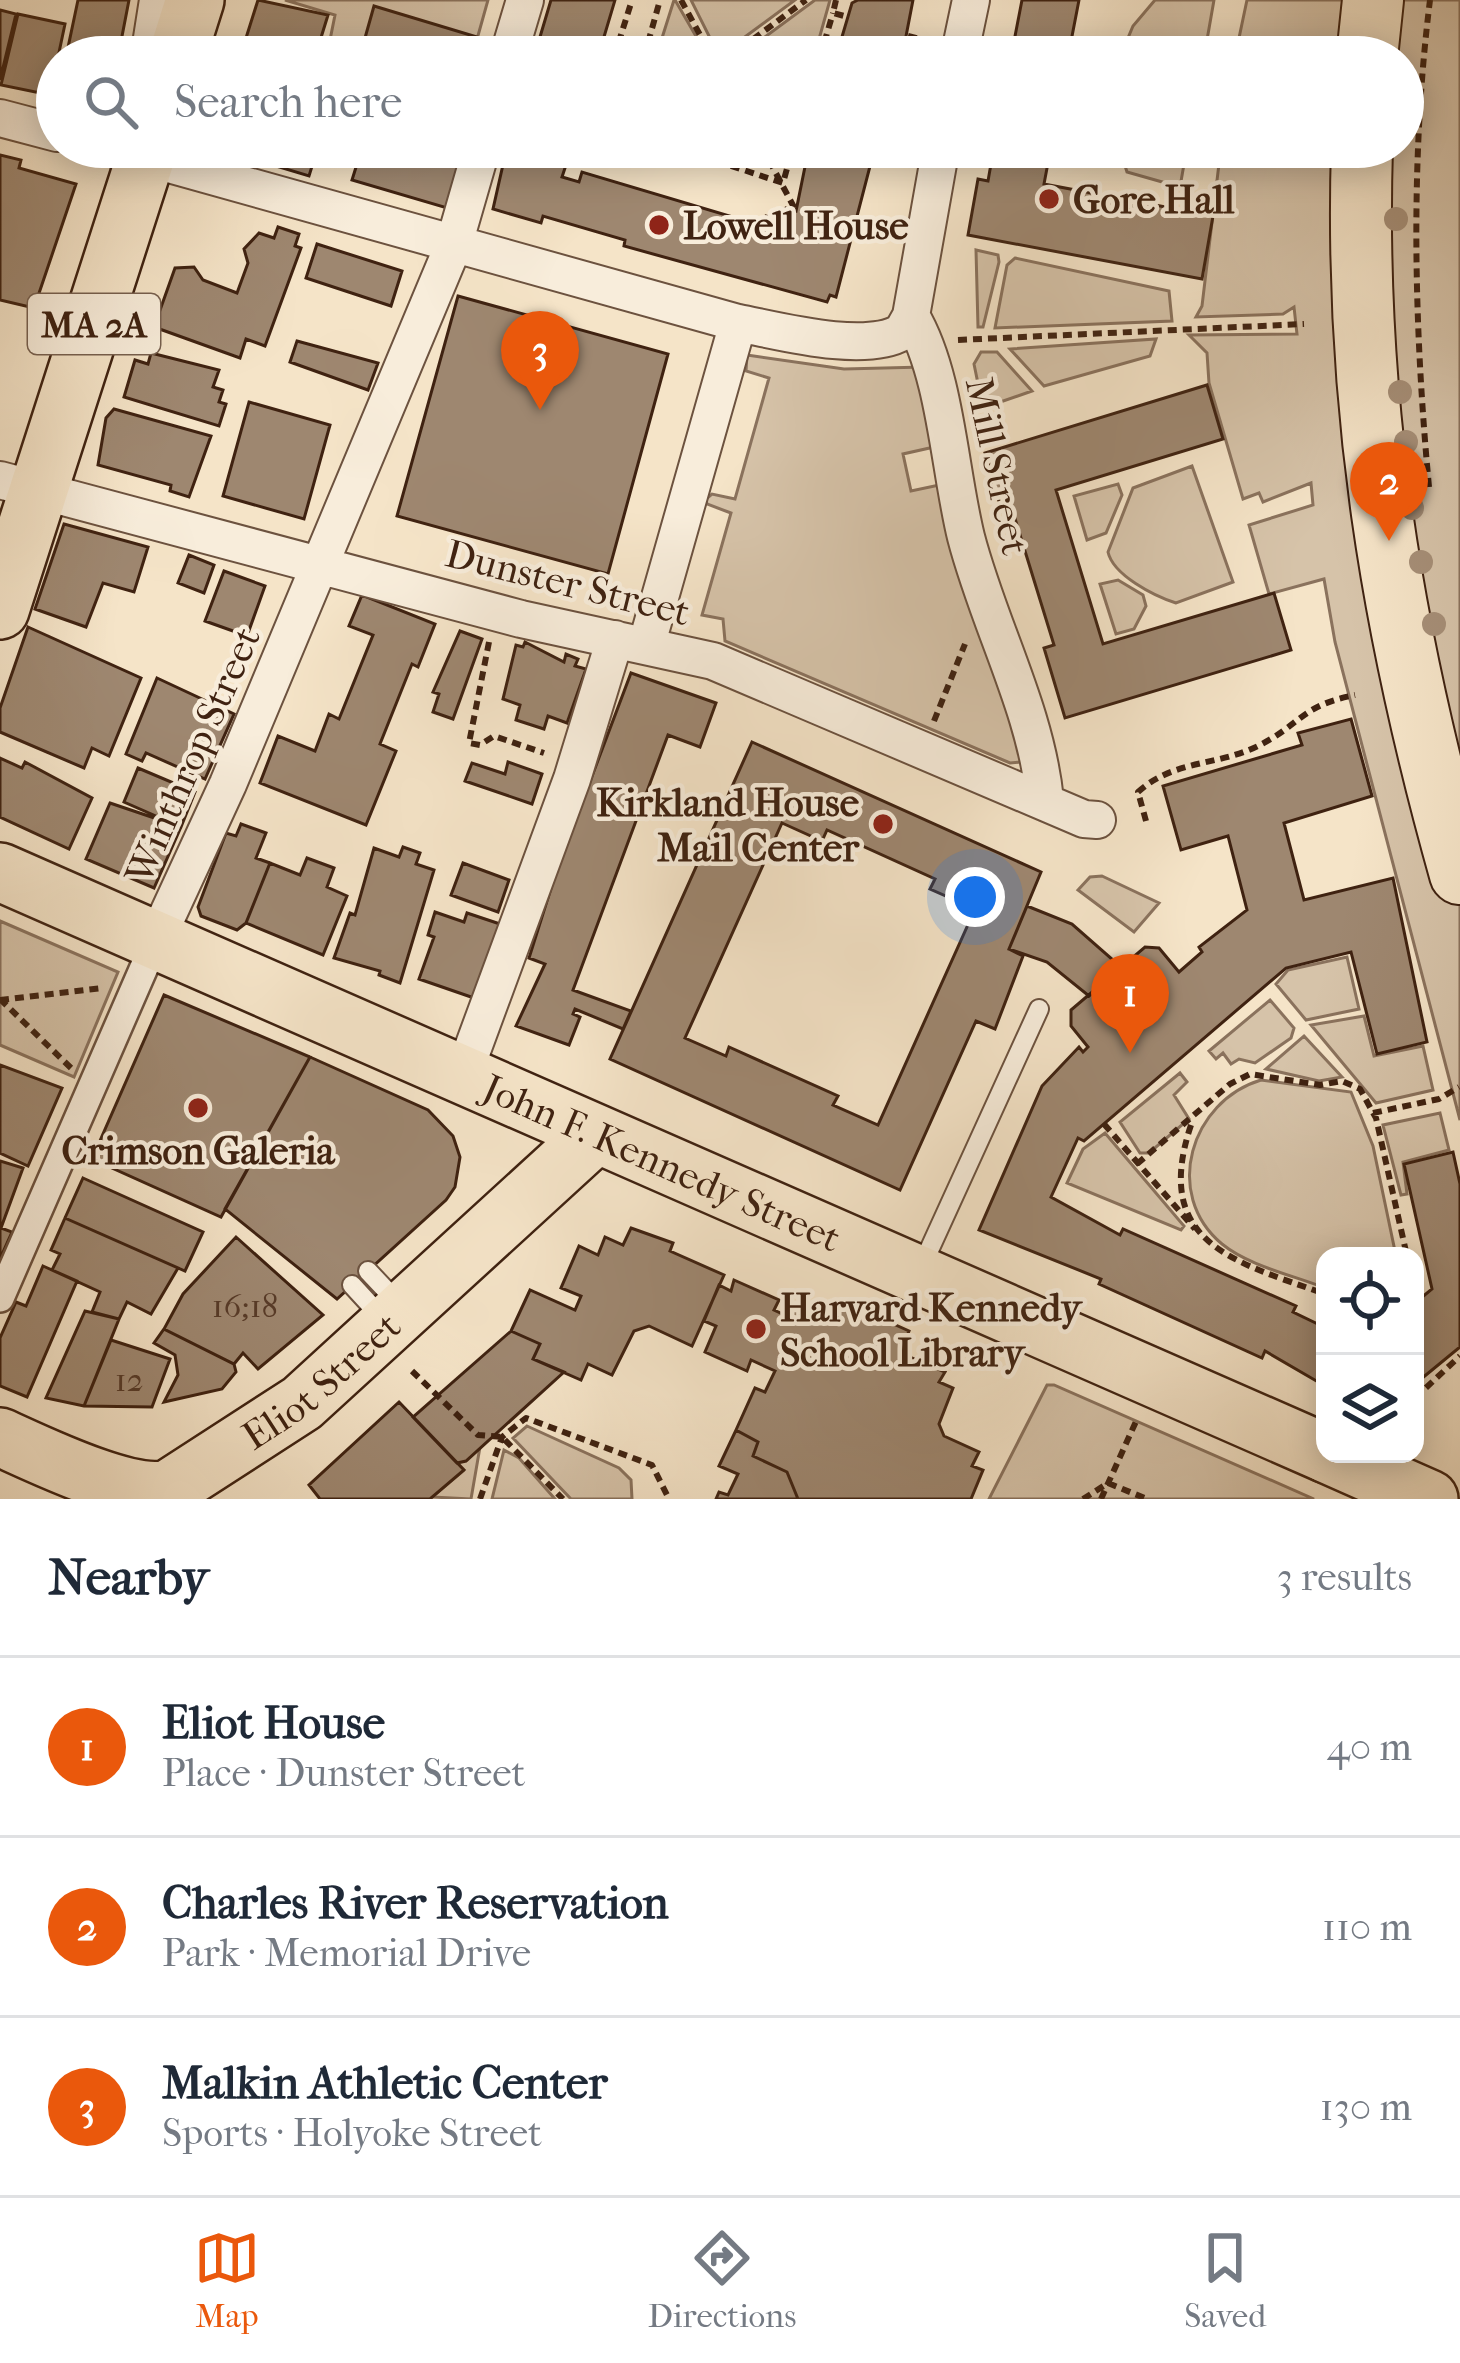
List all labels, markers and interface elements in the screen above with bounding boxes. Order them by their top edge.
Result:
search box [36,36,1424,168]
icon: search [78,69,144,135]
text: Search here [174,76,402,129]
place label: Gore Hall [1073,177,1235,223]
marker: Gore Hall [1036,186,1062,212]
place label: Lowell House [683,203,909,249]
marker: Lowell House [646,212,672,238]
road number: MA 2A [28,294,160,354]
pin: 3 [501,311,579,410]
street label: Mill Street [956,373,1038,559]
pin: 2 [1350,442,1428,541]
street label: Dunster Street [441,530,695,636]
street label: Winthrop Street [115,620,270,892]
place label: Kirkland House Mail Center [596,780,860,871]
marker: Kirkland House Mail Center [870,811,896,837]
your location [945,867,1005,927]
pin: 1 [1091,954,1169,1053]
street label: John F. Kennedy Street [473,1064,848,1262]
marker: Crimson Galeria [185,1095,211,1121]
place label: Crimson Galeria [61,1128,336,1174]
map controls [1316,1247,1424,1463]
button: locate [1316,1247,1424,1355]
place label: Harvard Kennedy School Library [780,1285,1083,1376]
house number: 16;18 [212,1287,278,1326]
street label: Eliot Street [234,1303,410,1459]
marker: Harvard Kennedy School Library [743,1316,769,1342]
button: layers [1316,1355,1424,1463]
house number: 12 [115,1361,143,1400]
text: Nearby [48,1547,209,1607]
text: 3 results [1277,1554,1412,1600]
text: Eliot House [162,1697,385,1750]
text: 1 [80,1724,94,1770]
text: 40 m [1327,1724,1412,1770]
text: Place · Dunster Street [162,1750,525,1796]
text: Charles River Reservation [162,1877,669,1930]
text: 2 [77,1904,97,1950]
text: 110 m [1322,1904,1412,1950]
text: Park · Memorial Drive [162,1930,531,1976]
text: Malkin Athletic Center [162,2057,608,2110]
text: 3 [79,2084,95,2130]
text: 130 m [1320,2084,1412,2130]
text: Sports · Holyoke Street [162,2110,542,2156]
tab: Map [194,2225,260,2336]
tab: Directions [648,2225,796,2336]
tab: Saved [1184,2225,1266,2336]

